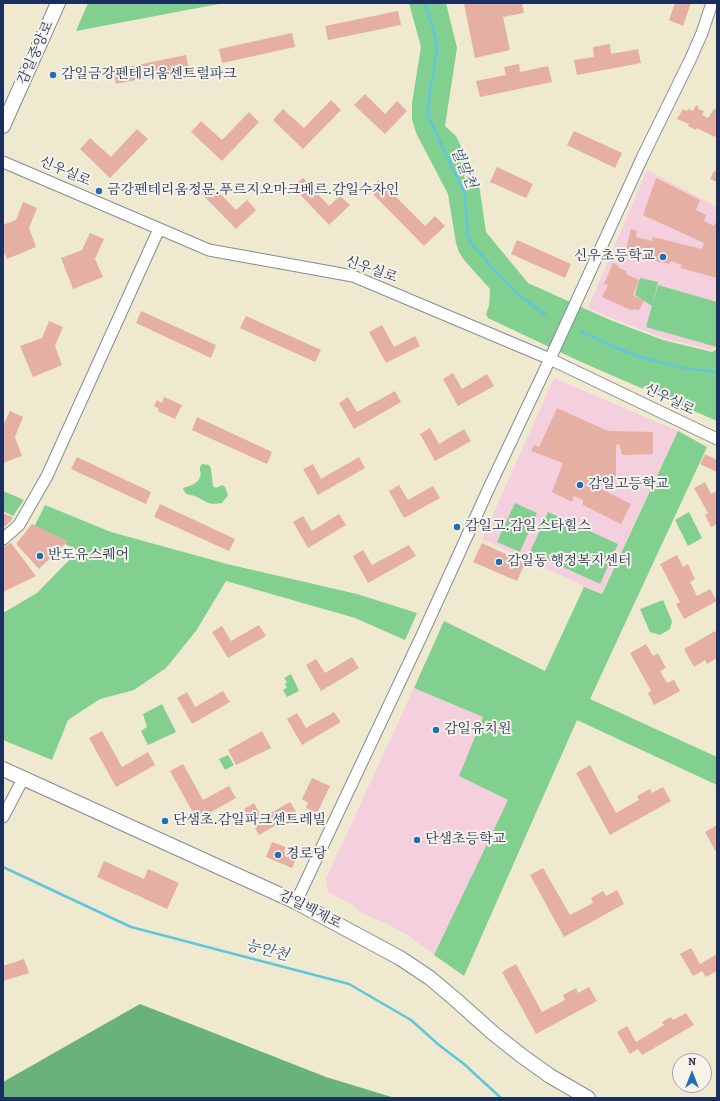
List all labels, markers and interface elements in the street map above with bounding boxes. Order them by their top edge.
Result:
street label: 감일중앙로 [15,19,57,87]
place label: 감일금강펜테리움센트럴파크 [61,67,237,83]
marker: 감일금강펜테리움센트럴파크 [48,70,58,80]
water label: 벌말천 [446,144,480,192]
street label: 신우실로 [37,154,93,190]
place label: 금강펜테리움정문.푸르지오마크베르.감일수자인 [107,183,400,199]
marker: 금강펜테리움정문.푸르지오마크베르.감일수자인 [94,186,104,196]
place label: 신우초등학교 [574,249,655,265]
marker: 신우초등학교 [658,252,668,262]
street label: 신우실로 [343,253,399,287]
street label: 신우실로 [641,381,697,419]
place label: 감일고등학교 [588,477,669,493]
marker: 감일고등학교 [575,480,585,490]
place label: 감일고.감일스타힐스 [465,519,591,535]
marker: 감일고.감일스타힐스 [452,522,462,532]
place label: 반도유스퀘어 [48,548,129,564]
marker: 반도유스퀘어 [35,551,45,561]
place label: 감일동 행정복지센터 [507,554,631,570]
marker: 감일동 행정복지센터 [494,557,504,567]
place label: 감일유치원 [444,722,512,738]
marker: 감일유치원 [431,725,441,735]
place label: 단샘초.감일파크센트레빌 [173,813,326,829]
marker: 단샘초.감일파크센트레빌 [160,816,170,826]
place label: 단샘초등학교 [425,832,506,848]
marker: 단샘초등학교 [412,835,422,845]
place label: 경로당 [286,847,327,863]
marker: 경로당 [273,850,283,860]
street label: 감일백제로 [276,887,344,933]
water label: 능안천 [244,937,290,965]
north arrow [672,1053,712,1093]
text: N [688,1054,696,1069]

